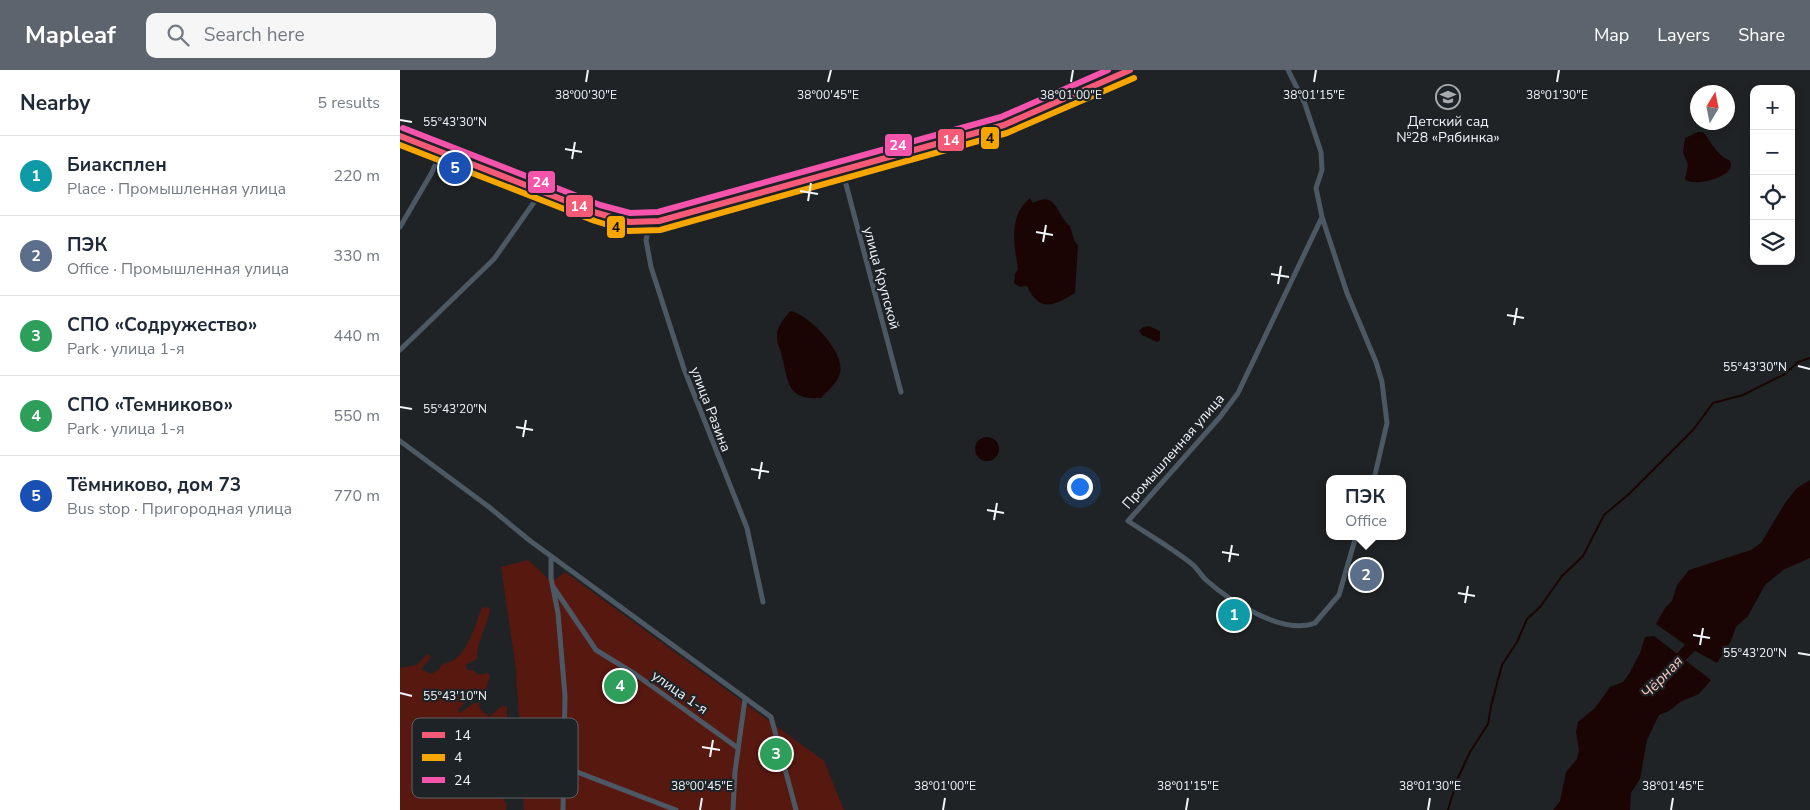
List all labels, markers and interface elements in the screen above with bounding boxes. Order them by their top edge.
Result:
search box [146,13,496,58]
text: Mapleaf [25,19,116,51]
icon: search [164,21,192,49]
text: Search here [204,22,305,48]
text: Map [1594,23,1629,47]
text: Layers [1657,23,1710,47]
text: Share [1738,23,1785,47]
school or university icon: Детский сад №28 «Рябинка» [1435,84,1461,110]
north arrow [1690,85,1735,130]
map controls [1750,85,1795,265]
button: + [1750,85,1795,130]
text: 38°00'30"E [555,87,617,103]
text: 38°00'45"E [797,87,859,103]
text: 38°01'00"E [1040,87,1102,103]
text: 38°01'15"E [1283,87,1345,103]
text: 38°01'30"E [1526,87,1588,103]
text: Nearby [20,89,90,117]
text: 5 results [318,92,380,114]
place label: Детский сад №28 «Рябинка» [1396,112,1500,147]
text: 55°43'30"N [423,114,487,130]
line badge: 4 [980,126,1000,150]
line badge: 14 [937,128,965,152]
text: 4 [986,129,995,148]
button: − [1750,130,1795,175]
text: 14 [943,131,960,150]
line badge: 24 [884,133,913,157]
text: 24 [890,136,907,155]
pin: 5 [439,149,471,187]
text: Биаксплен [67,152,167,178]
text: 1 [31,165,41,187]
text: 220 m [333,165,380,187]
line badge: 24 [527,170,556,194]
text: 24 [533,173,550,192]
button: locate [1750,175,1795,220]
text: Place · Промышленная улица [67,178,286,200]
line badge: 14 [565,194,594,218]
text: 14 [571,197,588,216]
line badge: 4 [606,215,626,239]
text: 4 [612,218,621,237]
button: layers [1750,220,1795,265]
street label: улица Крупской [859,225,904,332]
text: ПЭК [67,232,107,258]
text: 2 [31,245,41,267]
text: 330 m [333,245,380,267]
text: Office · Промышленная улица [67,258,289,280]
text: СПО «Содружество» [67,312,257,338]
text: 3 [31,325,41,347]
text: 440 m [333,325,380,347]
text: Park · улица 1-я [67,338,185,360]
text: 55°43'30"N [1723,359,1787,375]
street label: улица Разина [686,364,735,454]
street label: Промышленная улица [1118,390,1229,513]
text: СПО «Темниково» [67,392,233,418]
text: 55°43'20"N [423,401,487,417]
text: 4 [31,405,41,427]
text: 550 m [333,405,380,427]
text: Park · улица 1-я [67,418,185,440]
text: Тёмниково, дом 73 [67,472,241,498]
your location [1067,474,1093,500]
popup [1326,475,1406,540]
text: ПЭК [1345,484,1385,510]
text: 5 [31,485,41,507]
text: 770 m [333,485,380,507]
text: Bus stop · Пригородная улица [67,498,292,520]
text: Office [1345,510,1387,532]
pin: 2 [1350,556,1382,594]
pin: 1 [1218,596,1250,634]
text: 55°43'20"N [1723,645,1787,661]
water label: Чёрная [1637,651,1687,703]
street label: улица 1-я [648,666,712,719]
pin: 4 [604,667,636,705]
text: 55°43'10"N [423,688,487,704]
legend [412,718,578,798]
text: 14 [454,726,471,745]
pin: 3 [760,735,792,773]
text: 4 [454,748,462,767]
text: 24 [454,771,471,790]
text: 38°00'45"E [671,778,733,794]
text: 38°01'00"E [914,778,976,794]
text: 38°01'15"E [1157,778,1219,794]
text: 38°01'30"E [1399,778,1461,794]
text: 38°01'45"E [1642,778,1704,794]

